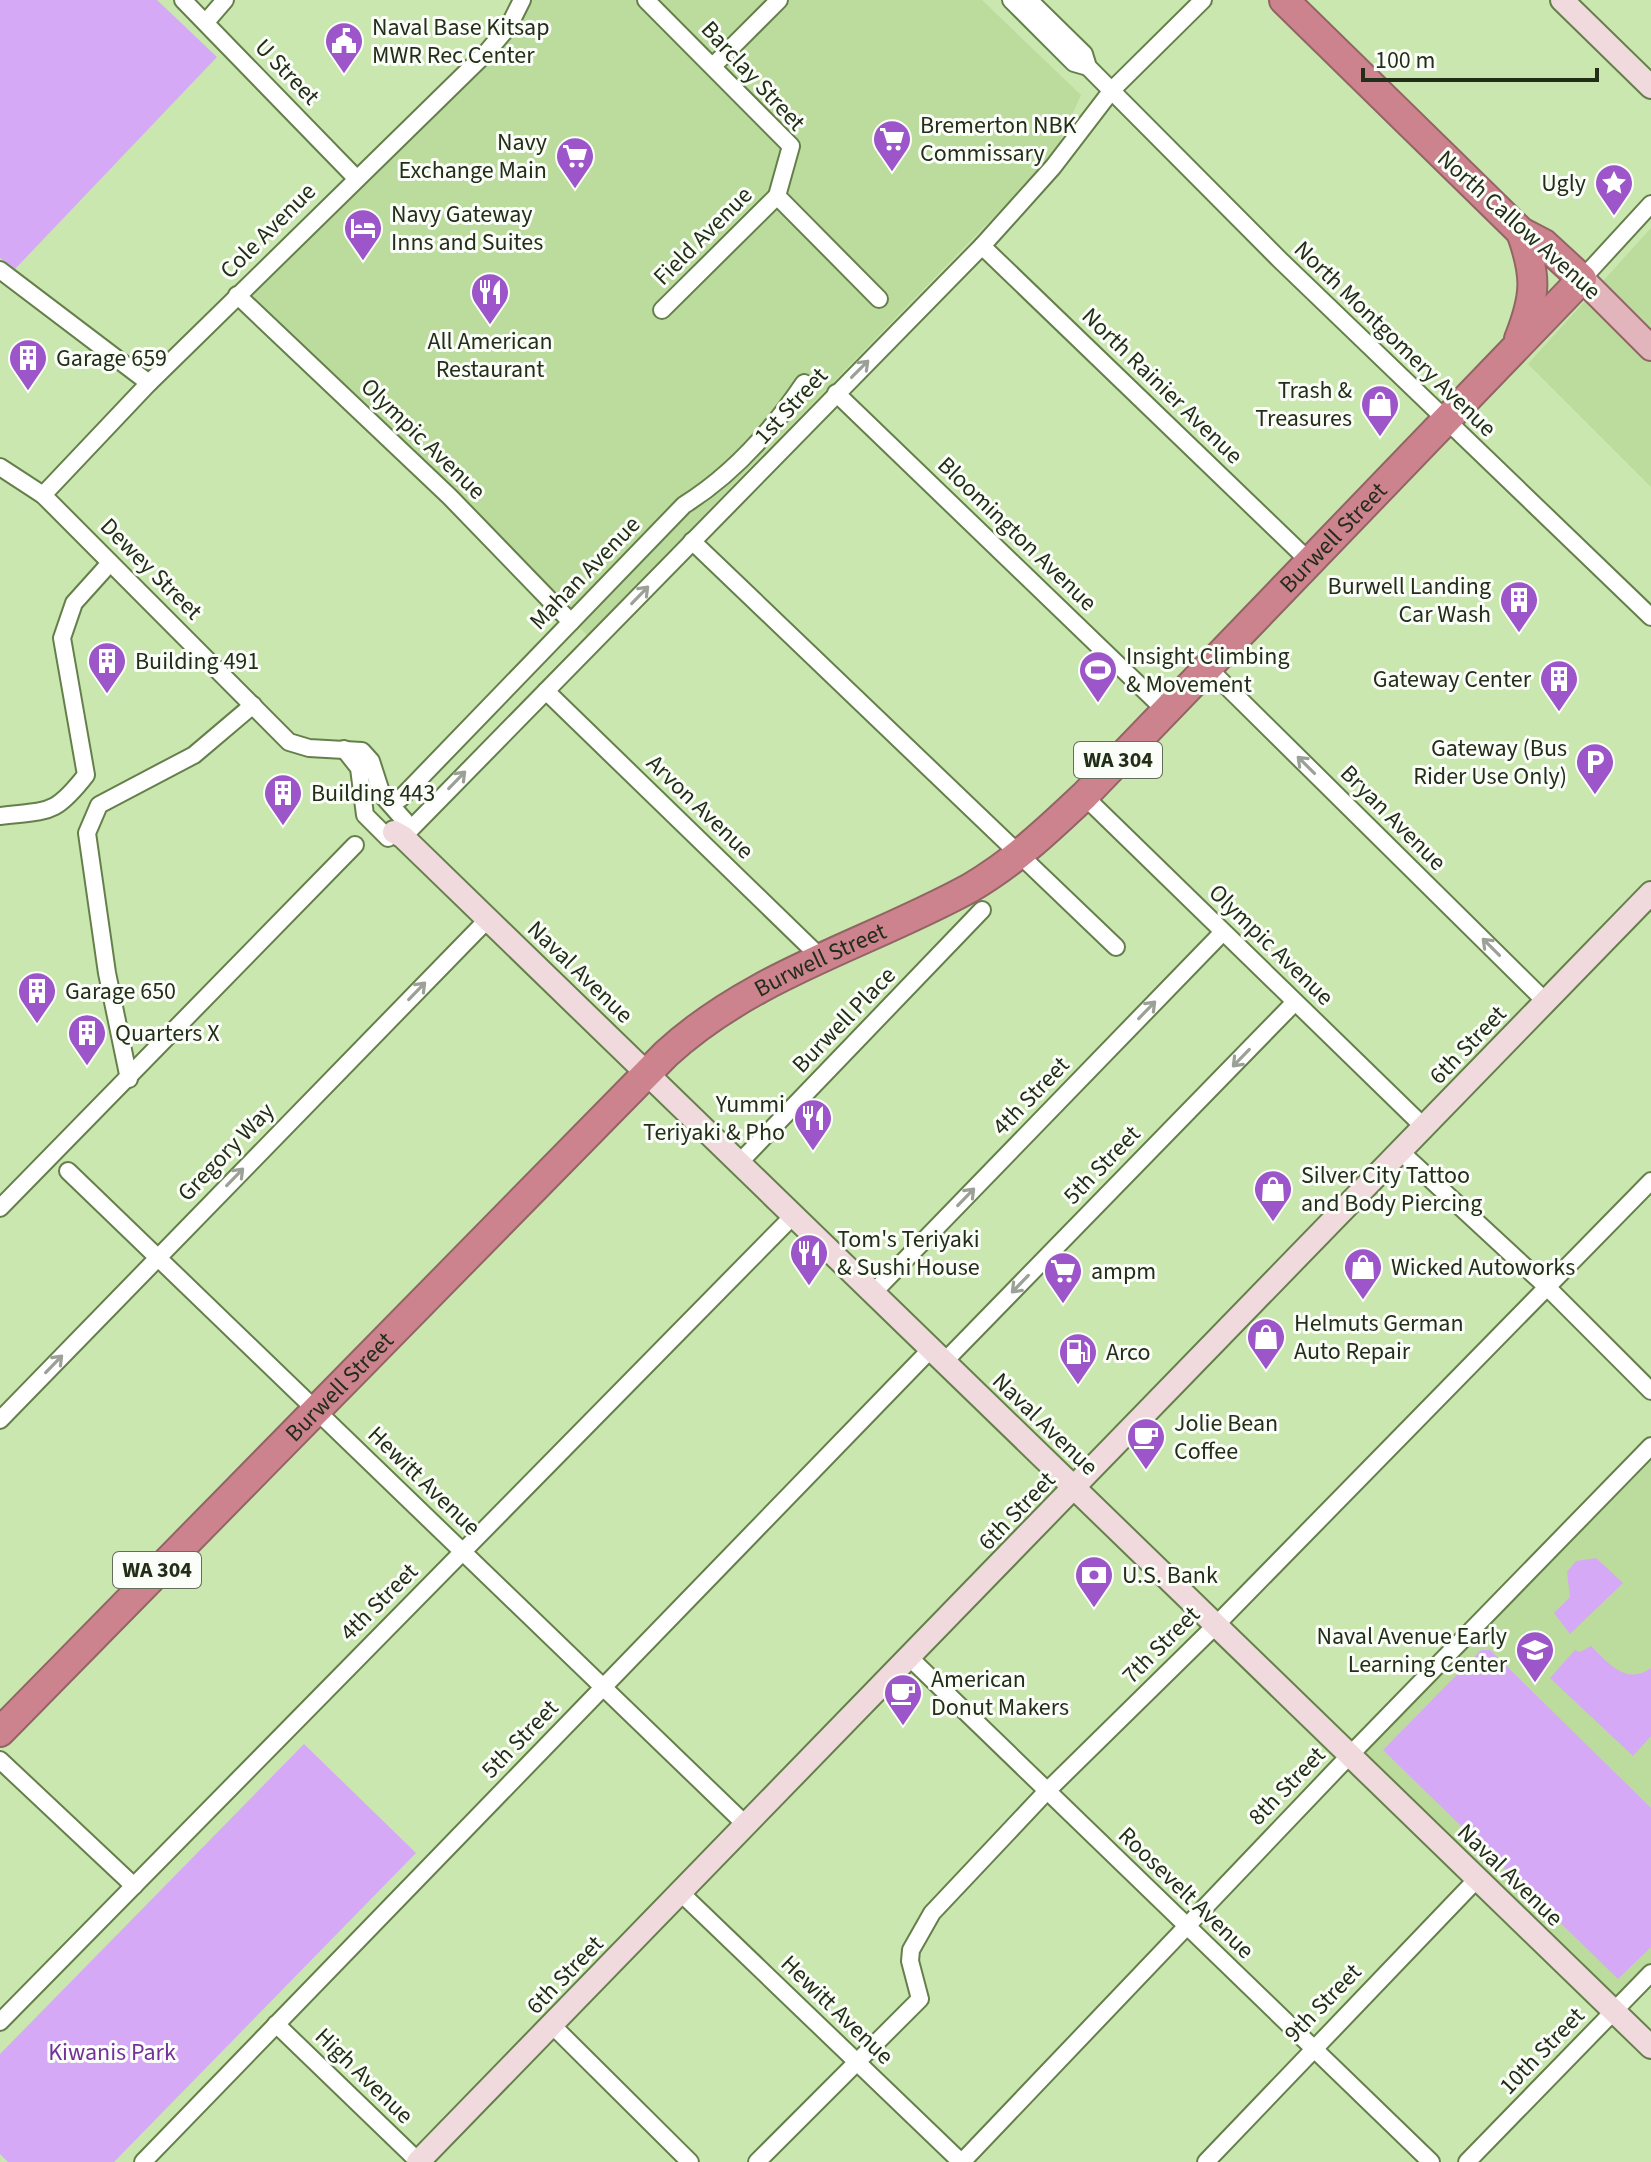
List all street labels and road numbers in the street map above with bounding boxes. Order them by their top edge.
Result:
street label: Barclay Street [693,13,813,139]
street label: U Street [246,31,328,113]
street label: North Callow Avenue [1429,142,1609,308]
street label: Cole Avenue [212,175,324,287]
street label: Field Avenue [645,178,761,294]
street label: North Montgomery Avenue [1286,233,1504,445]
street label: North Rainier Avenue [1073,300,1251,472]
street label: 1st Street [746,359,836,453]
street label: Olympic Avenue [353,370,493,508]
street label: Bloomington Avenue [929,448,1105,620]
street label: Burwell Street [1271,474,1395,601]
street label: Mahan Avenue [521,508,649,638]
street label: Dewey Street [92,510,210,628]
road number: WA 304 [1074,742,1162,778]
street label: Arvon Avenue [638,746,762,868]
street label: Bryan Avenue [1332,757,1454,879]
street label: Olympic Avenue [1201,876,1341,1014]
street label: Naval Avenue [519,912,641,1032]
street label: Burwell Street [748,914,892,1006]
street label: Burwell Place [784,959,904,1081]
street label: 6th Street [1421,998,1515,1092]
street label: 4th Street [984,1049,1078,1143]
street label: Gregory Way [170,1095,282,1209]
street label: 5th Street [1055,1118,1149,1212]
street label: Burwell Street [277,1324,402,1450]
street label: Naval Avenue [984,1364,1106,1484]
street label: Hewitt Avenue [360,1418,488,1544]
street label: 6th Street [970,1464,1064,1558]
road number: WA 304 [113,1552,201,1588]
street label: 4th Street [332,1555,426,1649]
street label: 7th Street [1114,1598,1208,1692]
street label: 5th Street [473,1692,567,1786]
street label: 8th Street [1240,1739,1334,1833]
street label: Naval Avenue [1449,1815,1571,1935]
street label: Roosevelt Avenue [1110,1819,1262,1967]
street label: 6th Street [518,1928,612,2022]
street label: Hewitt Avenue [773,1947,901,2073]
street label: 9th Street [1276,1956,1370,2050]
street label: 10th Street [1491,1999,1593,2103]
street label: High Avenue [307,2020,421,2132]

